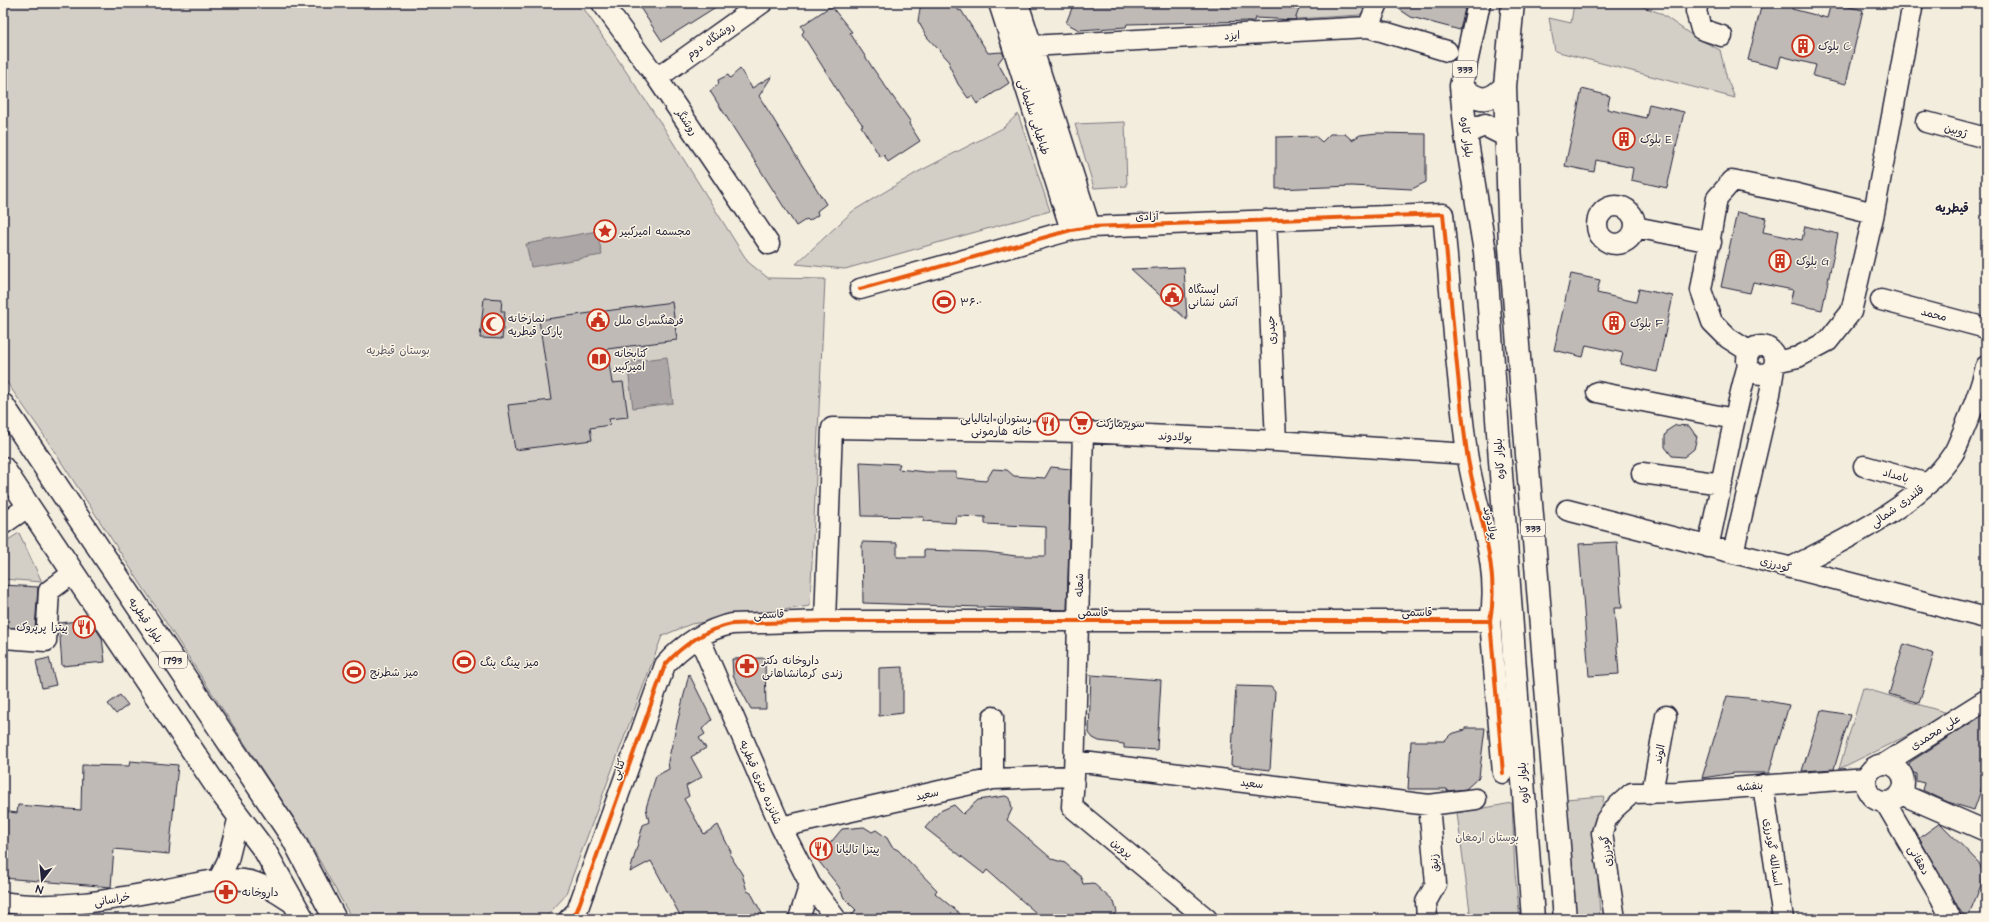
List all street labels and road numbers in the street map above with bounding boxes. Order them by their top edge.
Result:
street label: روشنگاه دوم [683,18,738,63]
street label: ایزد [1224,28,1240,43]
road number: 333 [1453,61,1477,77]
street label: طباطبایی سلیمانی [1014,77,1053,157]
street label: روشنگر [672,105,701,139]
street label: بلوار کاوه [1457,116,1476,158]
street label: ژوبین [1943,120,1969,141]
street label: آزادی [1135,209,1160,224]
street label: محمد [1919,304,1949,325]
street label: حیدری [1263,315,1280,345]
street label: پولادوند [1158,428,1192,445]
street label: بلوار کاوه [1491,438,1508,480]
street label: بامداد [1881,465,1911,486]
street label: قلندری شمالی [1867,482,1927,531]
street label: پولادوند [1479,505,1502,542]
road number: 333 [1521,520,1545,536]
street label: گودرزی [1759,553,1793,576]
street label: شعله [1072,573,1087,597]
street label: بلوار قیطریه [125,595,166,646]
street label: قاسمی [1078,605,1108,620]
street label: قاسمی [1402,605,1432,620]
street label: قاسمی [753,606,785,623]
road number: 1793 [159,652,187,668]
street label: علی محمدی [1907,711,1963,754]
street label: شانزده متری قیطریه [736,738,785,827]
street label: الوند [1650,743,1669,765]
street label: کتابی [608,756,629,782]
street label: بلوار کاوه [1515,762,1532,804]
street label: سعید [1239,775,1264,792]
street label: بنفشه [1736,778,1764,795]
street label: سعید [914,785,940,804]
street label: اسدالله گودرزی [1760,817,1785,887]
street label: گودرزی [1597,834,1616,868]
street label: پروین [1108,835,1136,862]
street label: دهقانی [1904,843,1933,878]
street label: زنبق [1426,853,1443,873]
street label: خراسانی [93,889,131,910]

